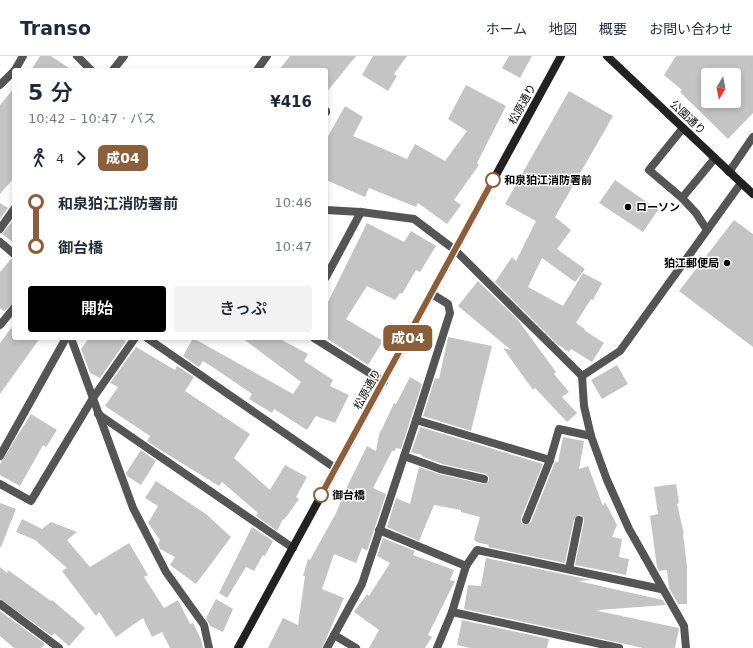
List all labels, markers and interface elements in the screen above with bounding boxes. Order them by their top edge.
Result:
text: Transo [20,17,91,39]
text: ホーム [485,21,527,37]
text: 地図 [549,21,577,37]
text: 概要 [599,21,627,37]
text: お問い合わせ [649,21,733,37]
north arrow [701,68,741,108]
map controls [701,68,741,108]
text: 5 分 [28,80,73,105]
street label: 松原通り [506,82,539,127]
text: ¥416 [270,93,312,111]
street label: 公園通り [667,98,708,137]
text: 10:42 – 10:47 · バス [28,111,156,126]
icon: walk [28,147,50,169]
icon: forward [70,147,92,169]
text: 成04 [106,150,140,166]
text: 4 [56,151,64,166]
marker: 和泉狛江消防署前 [485,172,501,188]
place label: 和泉狛江消防署前 [504,174,592,187]
text: 和泉狛江消防署前 [58,195,178,213]
text: 10:46 [275,195,312,210]
place label: ローソン [636,201,680,214]
marker: ローソン [623,202,633,212]
text: 御台橋 [58,239,103,257]
text: 10:47 [275,239,312,254]
place label: 狛江郵便局 [664,257,719,270]
marker: 狛江郵便局 [722,258,732,268]
button: 開始 [28,286,166,332]
button: きっぷ [174,286,312,332]
line badge: 成04 [385,325,431,351]
text: 成04 [391,330,425,346]
street label: 松原通り [351,367,384,412]
marker: 御台橋 [313,487,329,503]
place label: 御台橋 [332,489,365,502]

